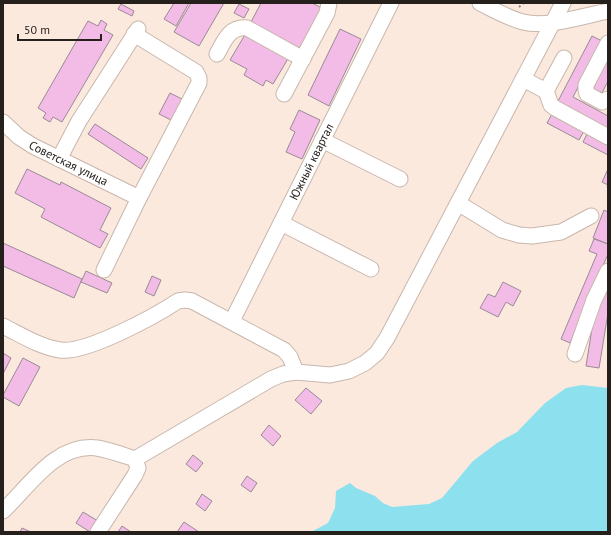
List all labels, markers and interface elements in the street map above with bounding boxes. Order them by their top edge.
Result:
scale bar [18,16,101,42]
text: 50 m [24,22,50,37]
street label: Южный квартал [286,121,337,202]
street label: Советская улица [26,137,111,189]

